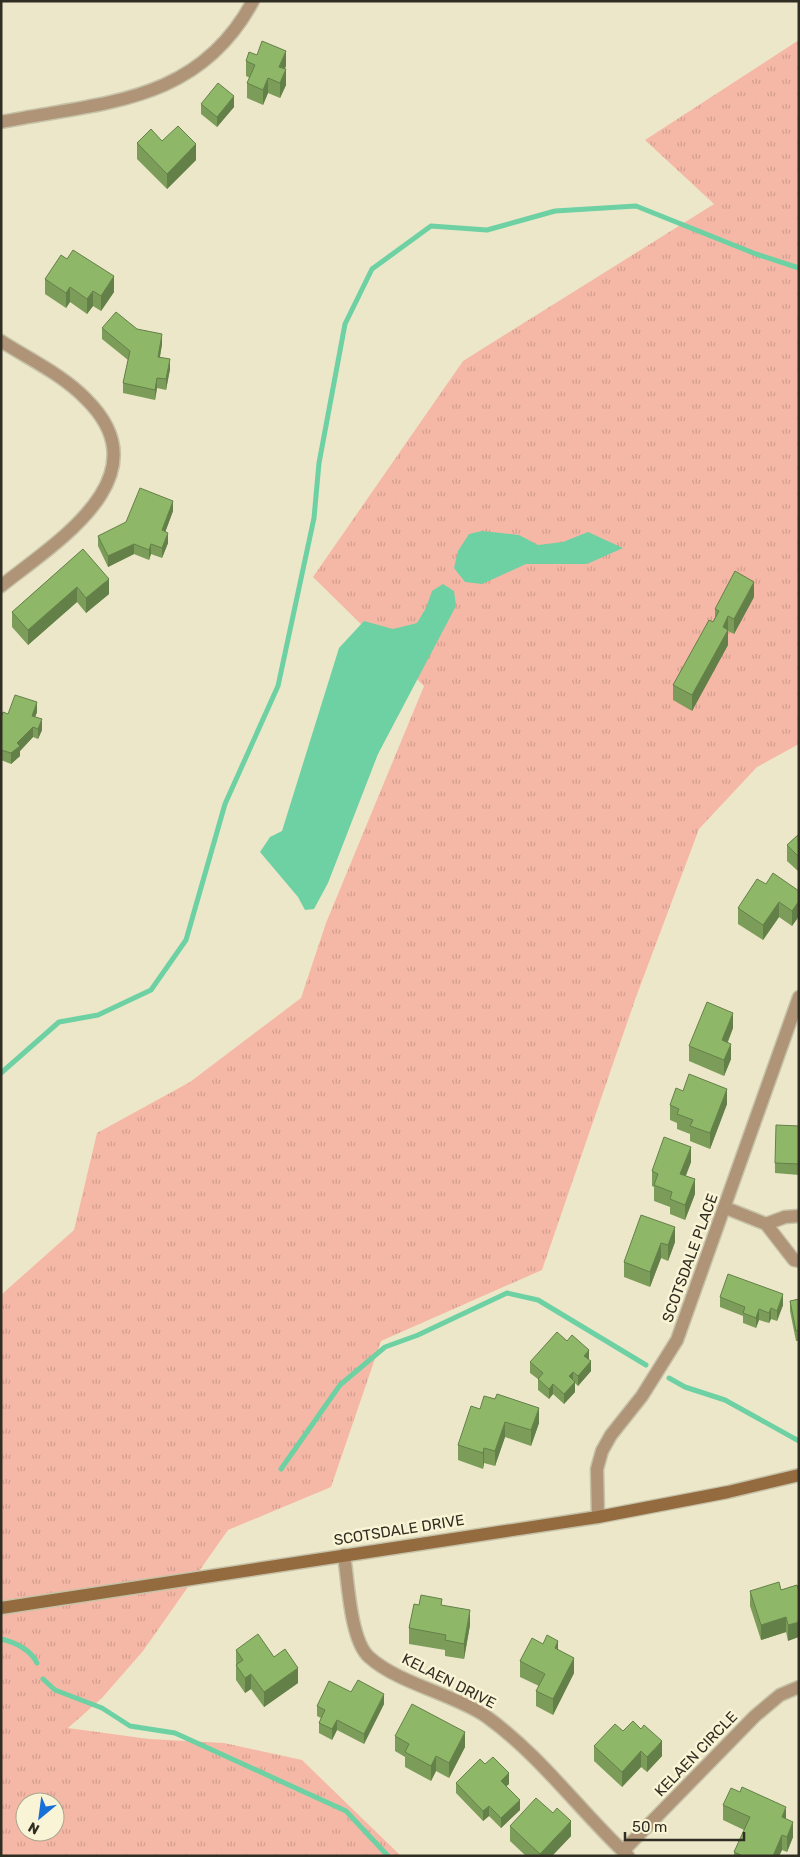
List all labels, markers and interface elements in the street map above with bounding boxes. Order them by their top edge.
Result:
street label: SCOTSDALE PLACE [658,1191,722,1325]
street label: SCOTSDALE DRIVE [333,1511,465,1549]
street label: KELAEN DRIVE [399,1650,499,1712]
street label: KELAEN CIRCLE [651,1708,741,1800]
north arrow [15,1792,65,1842]
scale bar [625,1810,744,1842]
text: N [25,1818,42,1838]
text: 50 m [632,1818,667,1836]

